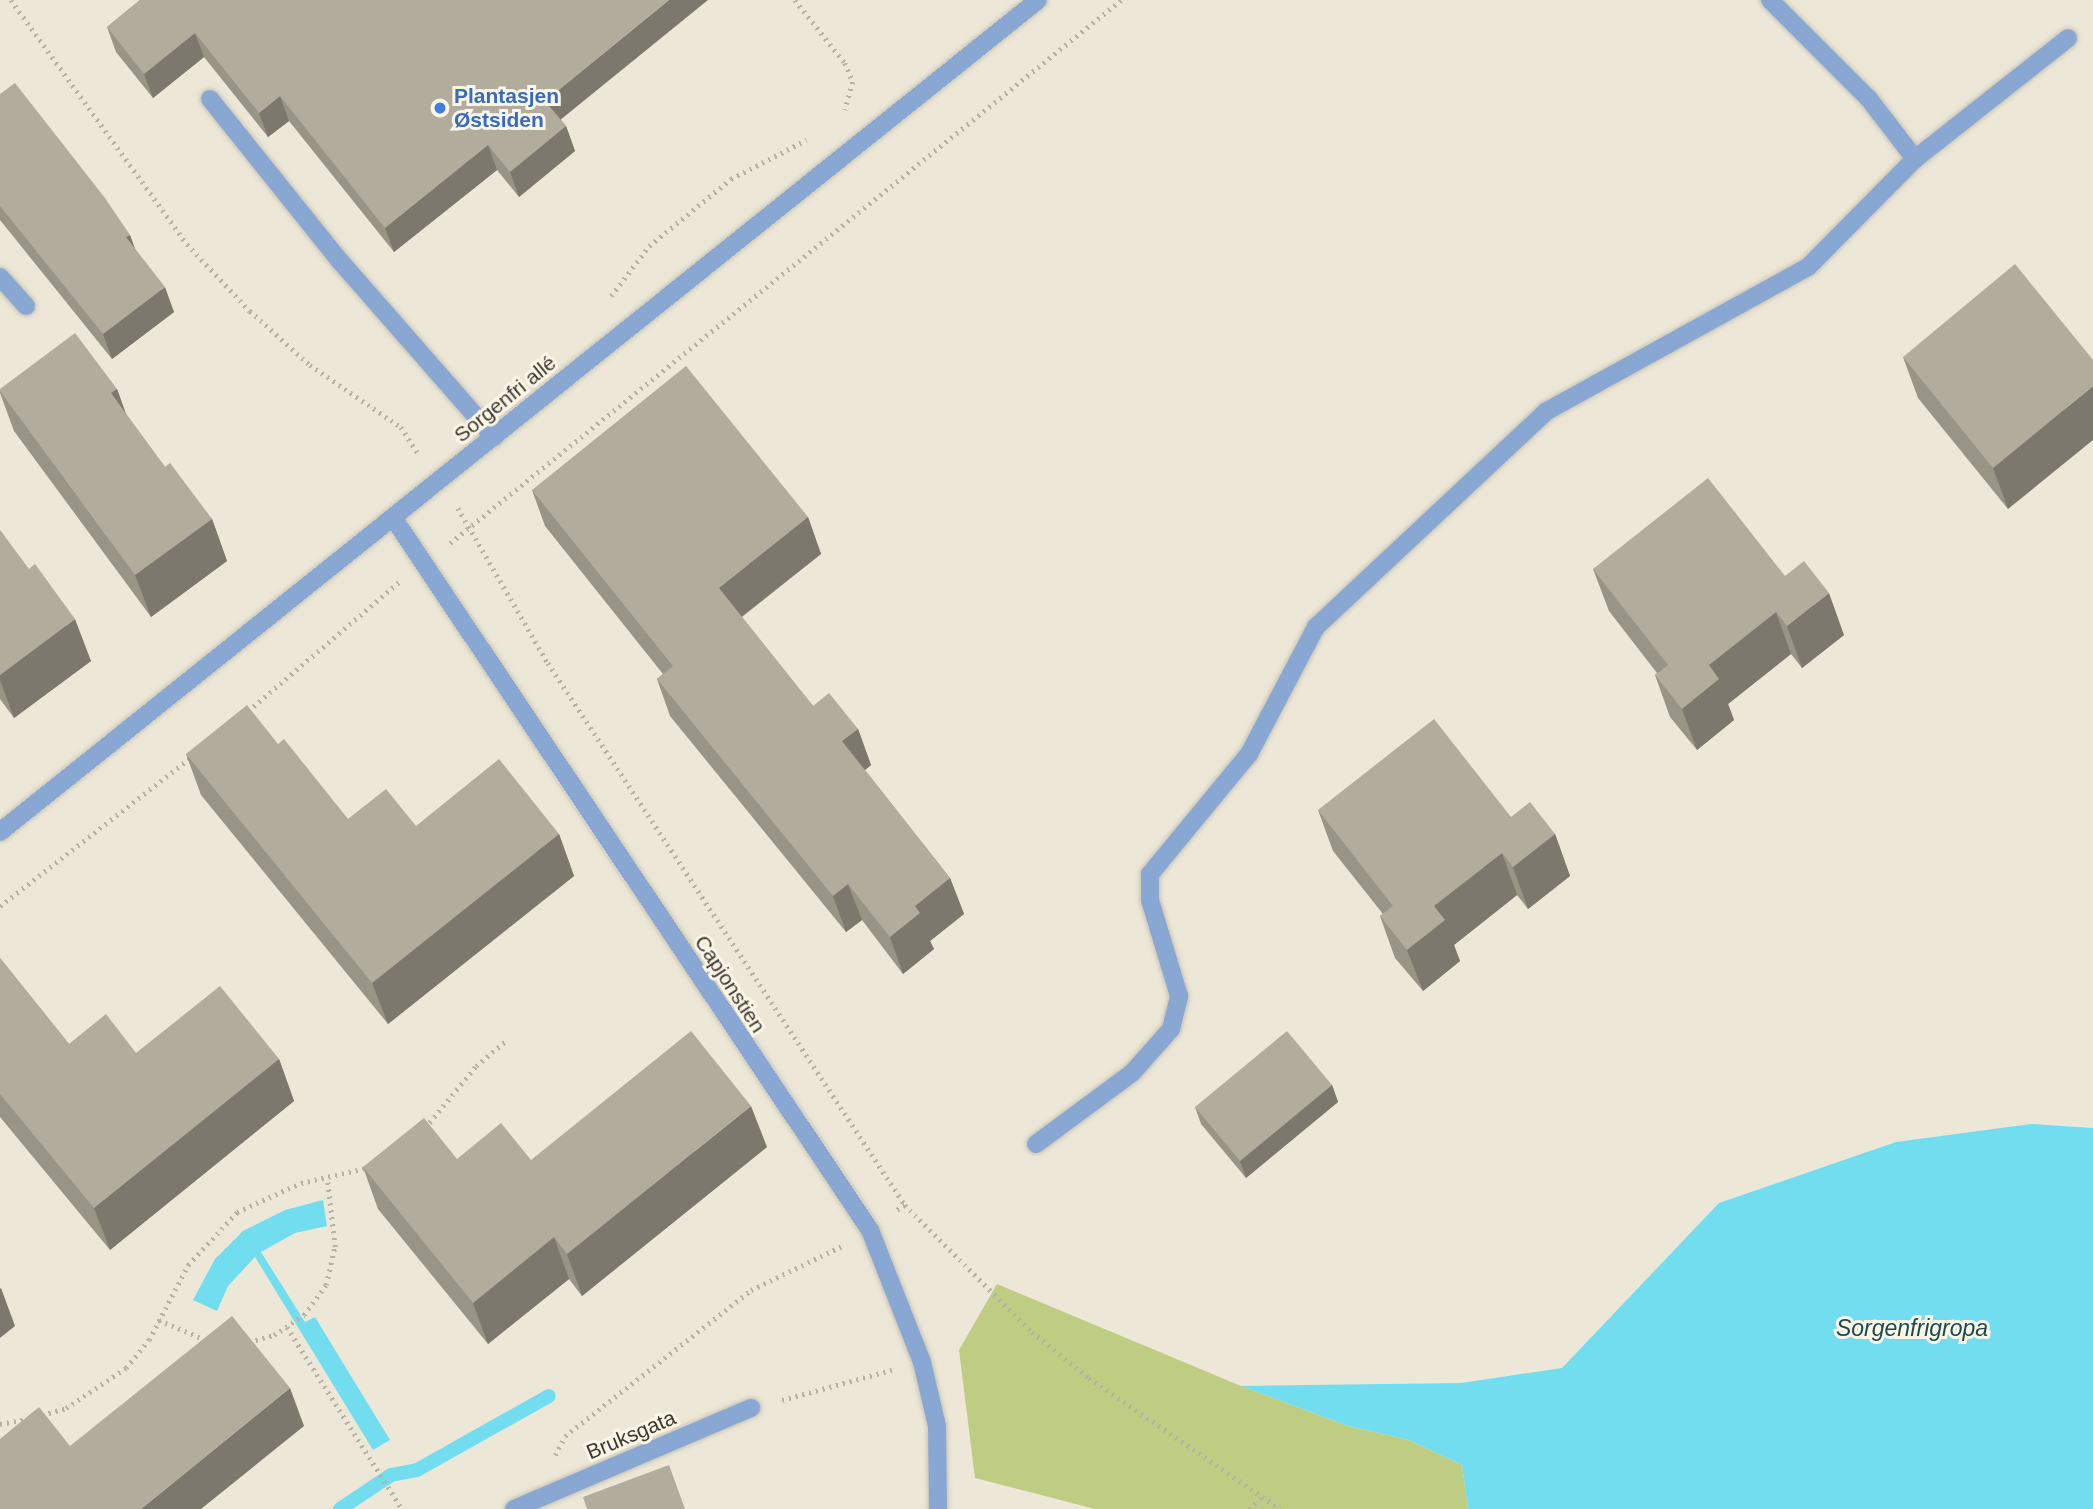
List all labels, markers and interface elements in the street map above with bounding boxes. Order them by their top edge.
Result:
place label: Plantasjen Østsiden [454,83,559,133]
marker: Plantasjen Østsiden [432,100,448,116]
street label: Sorgenfri allé [449,350,561,448]
street label: Capjonstien [689,931,771,1037]
water label: Sorgenfrigropa [1836,1314,1988,1342]
street label: Bruksgata [583,1405,679,1465]

